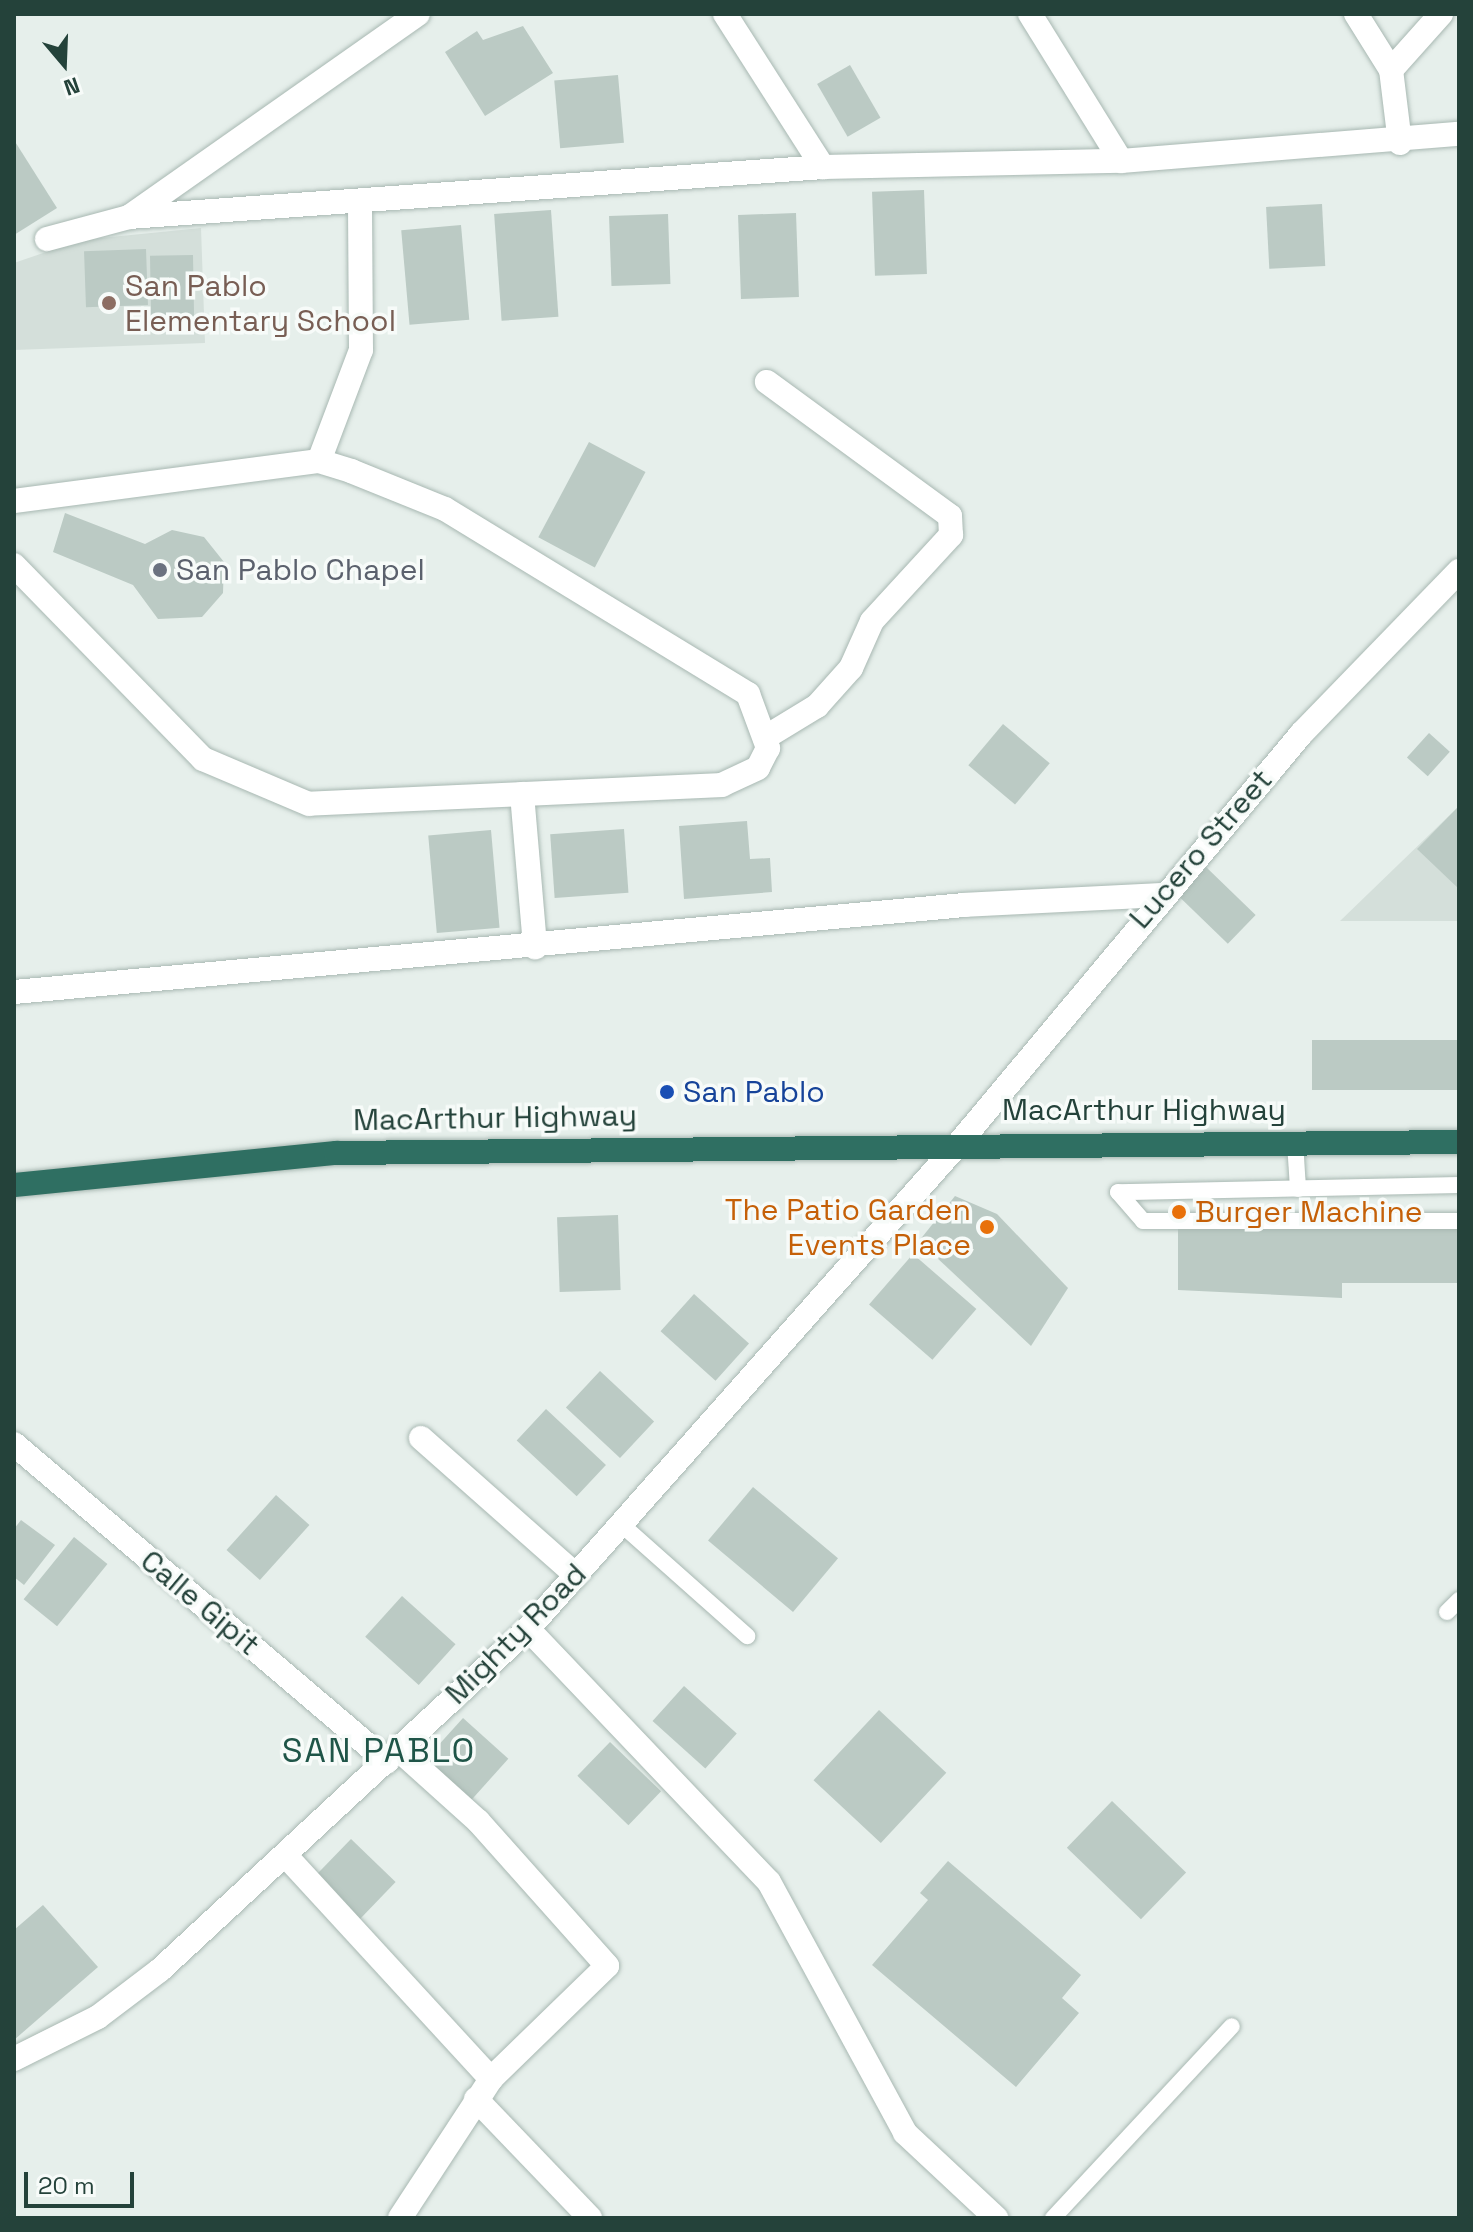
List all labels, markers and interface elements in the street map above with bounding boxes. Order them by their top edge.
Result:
north arrow [24,24,104,104]
text: N [60,71,83,102]
place label: San Pablo Elementary School [125,268,396,338]
marker: San Pablo Elementary School [100,294,118,312]
place label: San Pablo Chapel [176,552,425,588]
marker: San Pablo Chapel [151,561,169,579]
street label: Lucero Street [1122,762,1280,936]
place label: San Pablo [683,1074,825,1110]
marker: San Pablo [658,1083,676,1101]
street label: MacArthur Highway [1002,1092,1286,1128]
street label: MacArthur Highway [353,1098,637,1138]
place label: The Patio Garden Events Place [725,1192,971,1262]
place label: Burger Machine [1195,1194,1423,1230]
marker: Burger Machine [1170,1203,1188,1221]
marker: The Patio Garden Events Place [978,1218,996,1236]
street label: Calle Gipit [133,1543,267,1663]
street label: Mighty Road [438,1556,594,1712]
district label: SAN PABLO [282,1731,476,1771]
scale bar [28,2156,138,2206]
text: 20 m [38,2170,95,2201]

